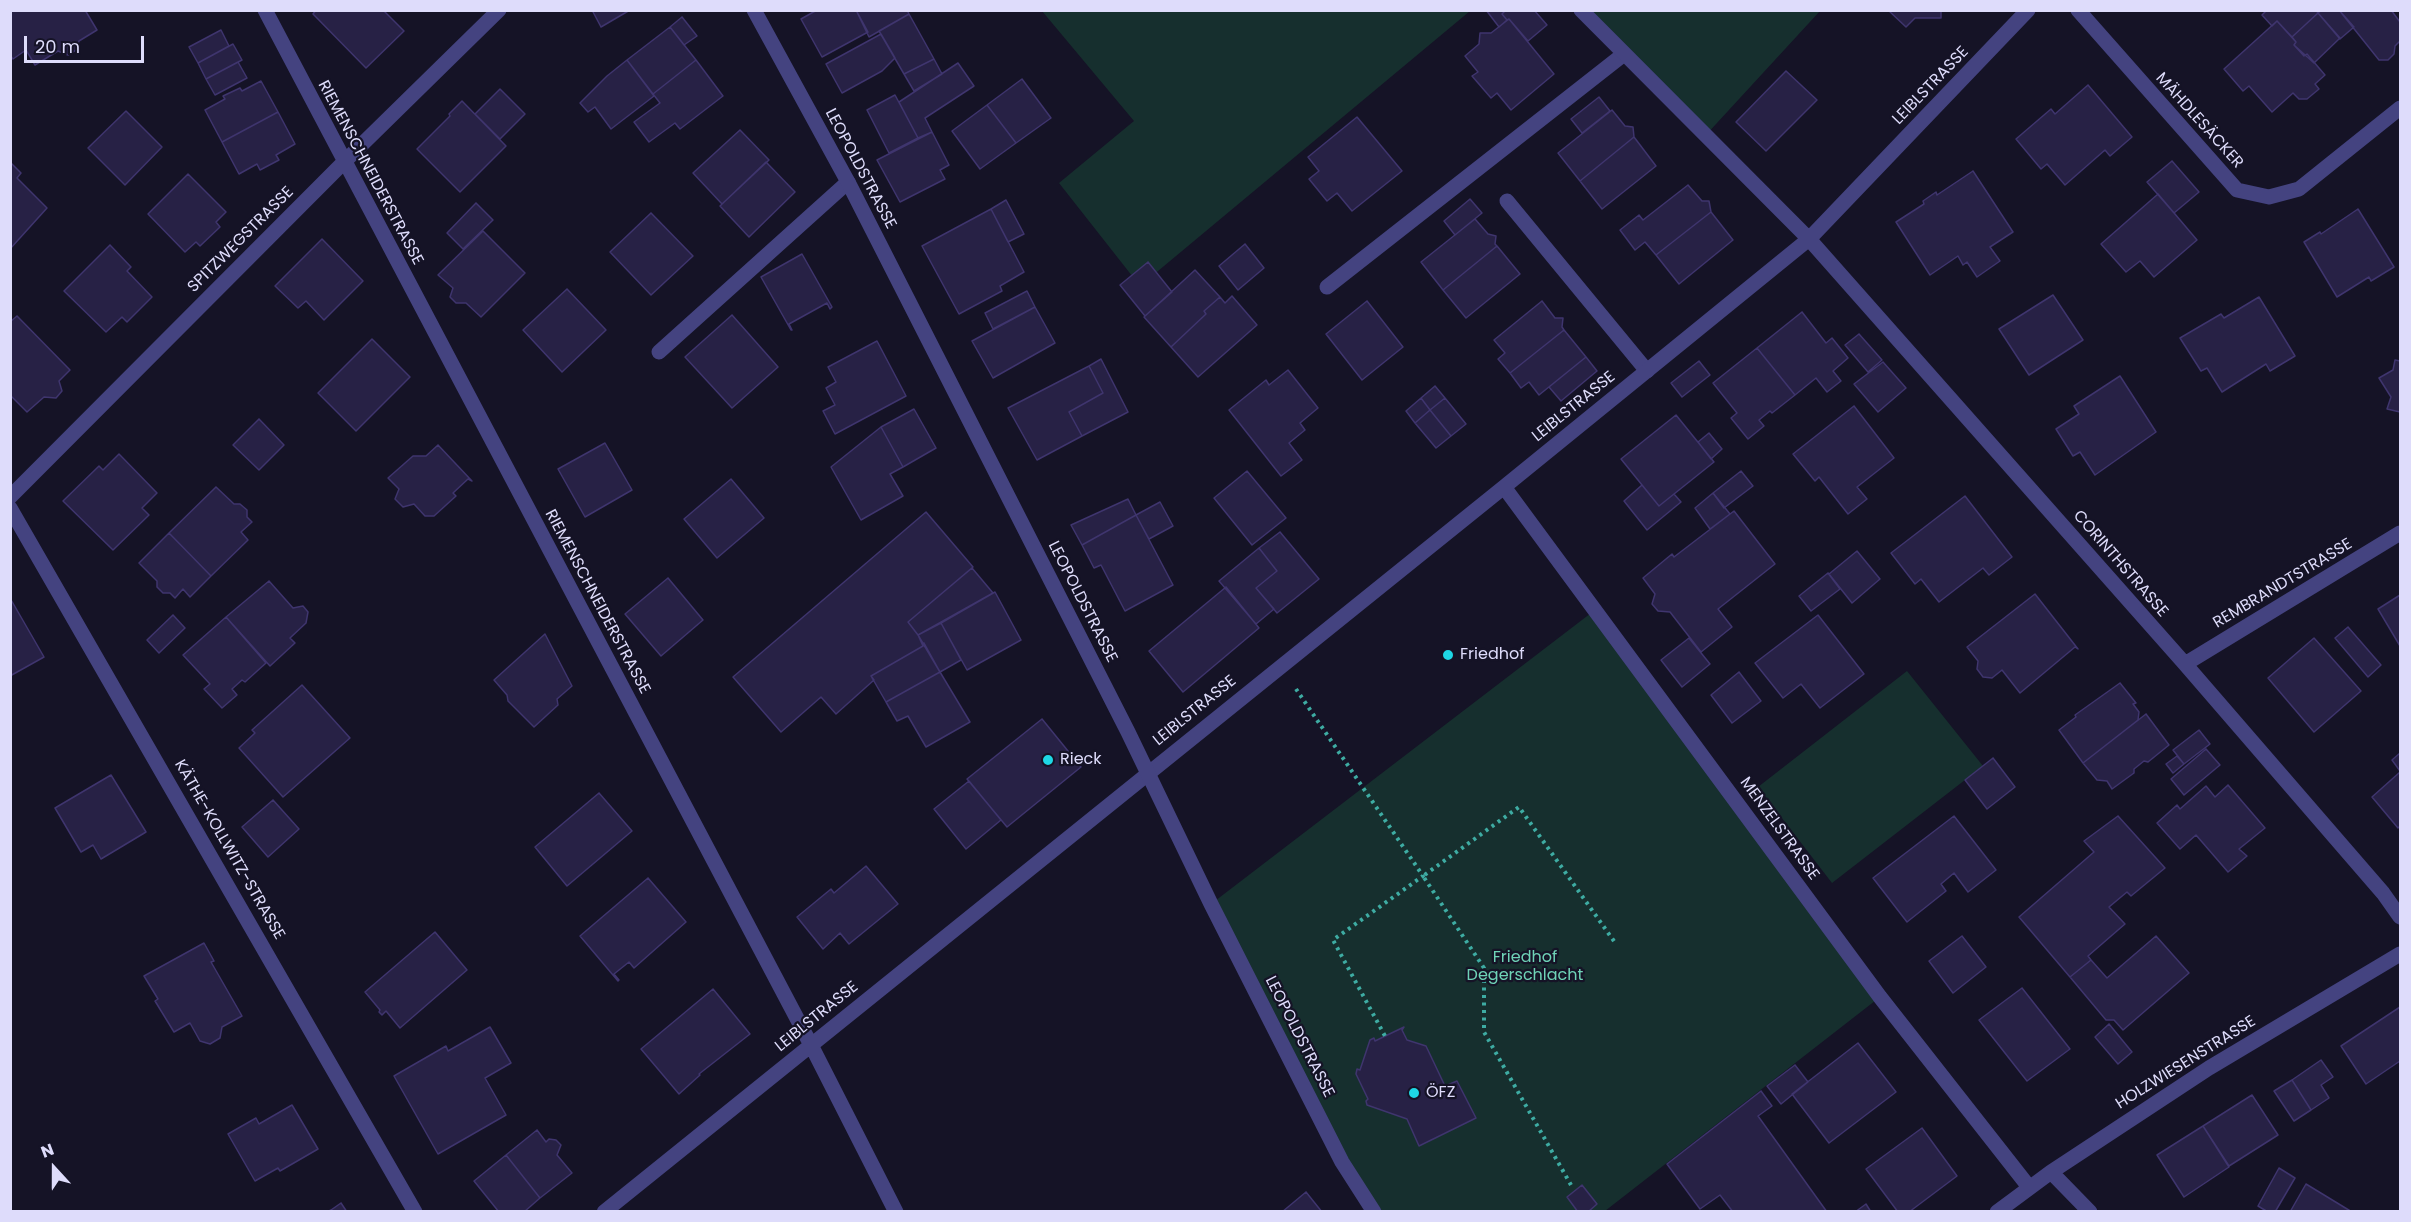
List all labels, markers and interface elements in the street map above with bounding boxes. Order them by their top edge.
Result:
scale bar [27,24,147,62]
text: 20 m [35,34,80,59]
street label: LEIBLSTRASSE [1889,43,1973,129]
street label: MÄHDLESÄCKER [2151,69,2247,173]
street label: RIEMENSCHNEIDERSTRASSE [313,78,427,268]
street label: LEOPOLDSTRASSE [820,106,900,232]
street label: SPITZWEGSTRASSE [184,183,298,297]
street label: LEIBLSTRASSE [1529,368,1619,446]
street label: RIEMENSCHNEIDERSTRASSE [540,507,654,697]
street label: CORINTHSTRASSE [2068,507,2172,621]
street label: REMBRANDTSTRASSE [2210,535,2356,633]
street label: LEOPOLDSTRASSE [1043,538,1121,666]
place label: Friedhof [1460,645,1524,665]
marker: Friedhof [1441,648,1455,662]
street label: LEIBLSTRASSE [1150,672,1240,750]
place label: Rieck [1060,750,1102,770]
marker: Rieck [1041,753,1055,767]
street label: KÄTHE-KOLLWITZ-STRASSE [170,757,288,943]
street label: MENZELSTRASSE [1735,774,1823,884]
park label: Friedhof Degerschlacht [1467,948,1583,986]
street label: LEOPOLDSTRASSE [1260,973,1338,1101]
street label: LEIBLSTRASSE [772,978,862,1056]
street label: HOLZWIESENSTRASSE [2112,1012,2260,1114]
place label: ÖFZ [1426,1083,1455,1103]
marker: ÖFZ [1407,1086,1421,1100]
north arrow [24,1138,84,1198]
text: N [38,1138,57,1164]

